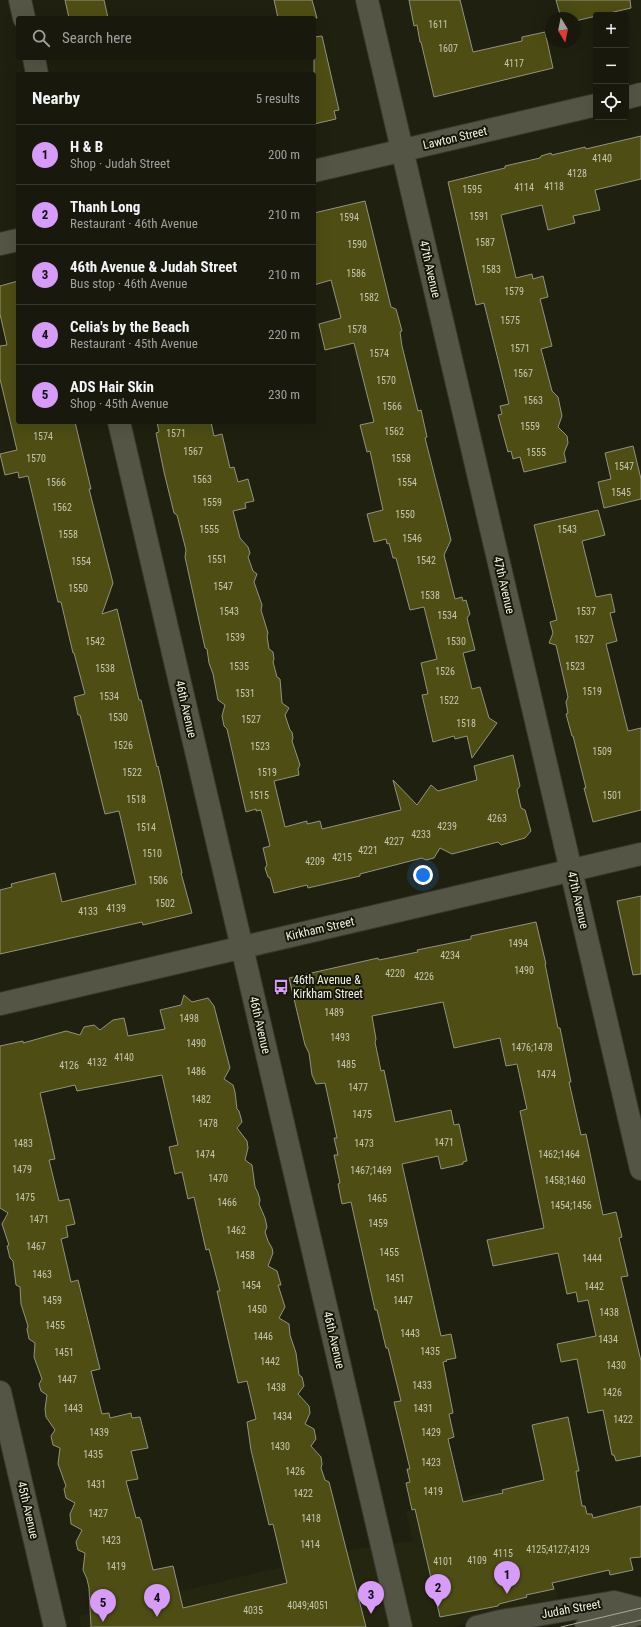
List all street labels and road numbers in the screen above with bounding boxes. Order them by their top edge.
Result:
street label: Lawton Street [422,124,489,152]
street label: 47th Avenue [417,239,443,299]
street label: 47th Avenue [491,555,517,615]
street label: 46th Avenue [173,679,199,739]
street label: 47th Avenue [565,870,591,930]
street label: Kirkham Street [284,914,356,944]
street label: 46th Avenue [247,995,273,1055]
street label: 46th Avenue [321,1310,347,1370]
street label: 45th Avenue [15,1480,41,1540]
street label: Judah Street [540,1597,602,1621]

